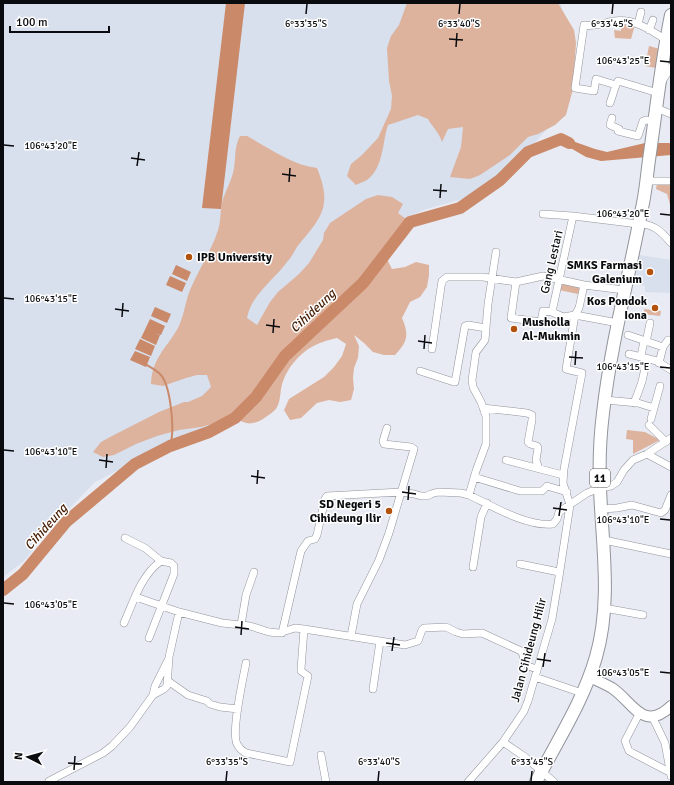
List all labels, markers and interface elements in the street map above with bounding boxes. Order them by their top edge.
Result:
scale bar [10,8,109,34]
text: 100 m [16,15,48,30]
text: 6°33'35"S [285,18,328,30]
text: 6°33'40"S [438,18,481,30]
text: 6°33'45"S [591,18,634,30]
text: 106°43'25"E [596,55,650,67]
text: 106°43'20"E [24,140,78,152]
text: 106°43'20"E [596,208,650,220]
street label: Gang Lestari [537,229,567,295]
place label: IPB University [197,250,272,265]
marker: IPB University [184,252,194,262]
place label: SMKS Farmasi Galenium [567,258,642,287]
marker: SMKS Farmasi Galenium [645,267,655,277]
water label: Cihideung [287,285,340,336]
text: 106°43'15"E [24,293,78,305]
place label: Kos Pondok Iona [587,294,648,323]
marker: Kos Pondok Iona [650,303,660,313]
place label: Musholla Al-Mukmin [522,315,581,344]
marker: Musholla Al-Mukmin [509,324,519,334]
text: 106°43'15"E [596,361,650,373]
text: 106°43'10"E [24,446,78,458]
road number: 11 [590,469,610,487]
place label: SD Negeri 5 Cihideung Ilir [310,497,381,526]
water label: Cihideung [21,500,72,553]
marker: SD Negeri 5 Cihideung Ilir [384,506,394,516]
text: 106°43'10"E [596,514,650,526]
street label: Jalan Cihideung Hilir [508,596,550,704]
text: 106°43'05"E [24,599,78,611]
text: 106°43'05"E [596,667,650,679]
north arrow [8,737,48,777]
text: N [12,752,25,760]
text: 6°33'35"S [206,756,249,768]
text: 6°33'40"S [358,756,401,768]
text: 6°33'45"S [511,756,554,768]

